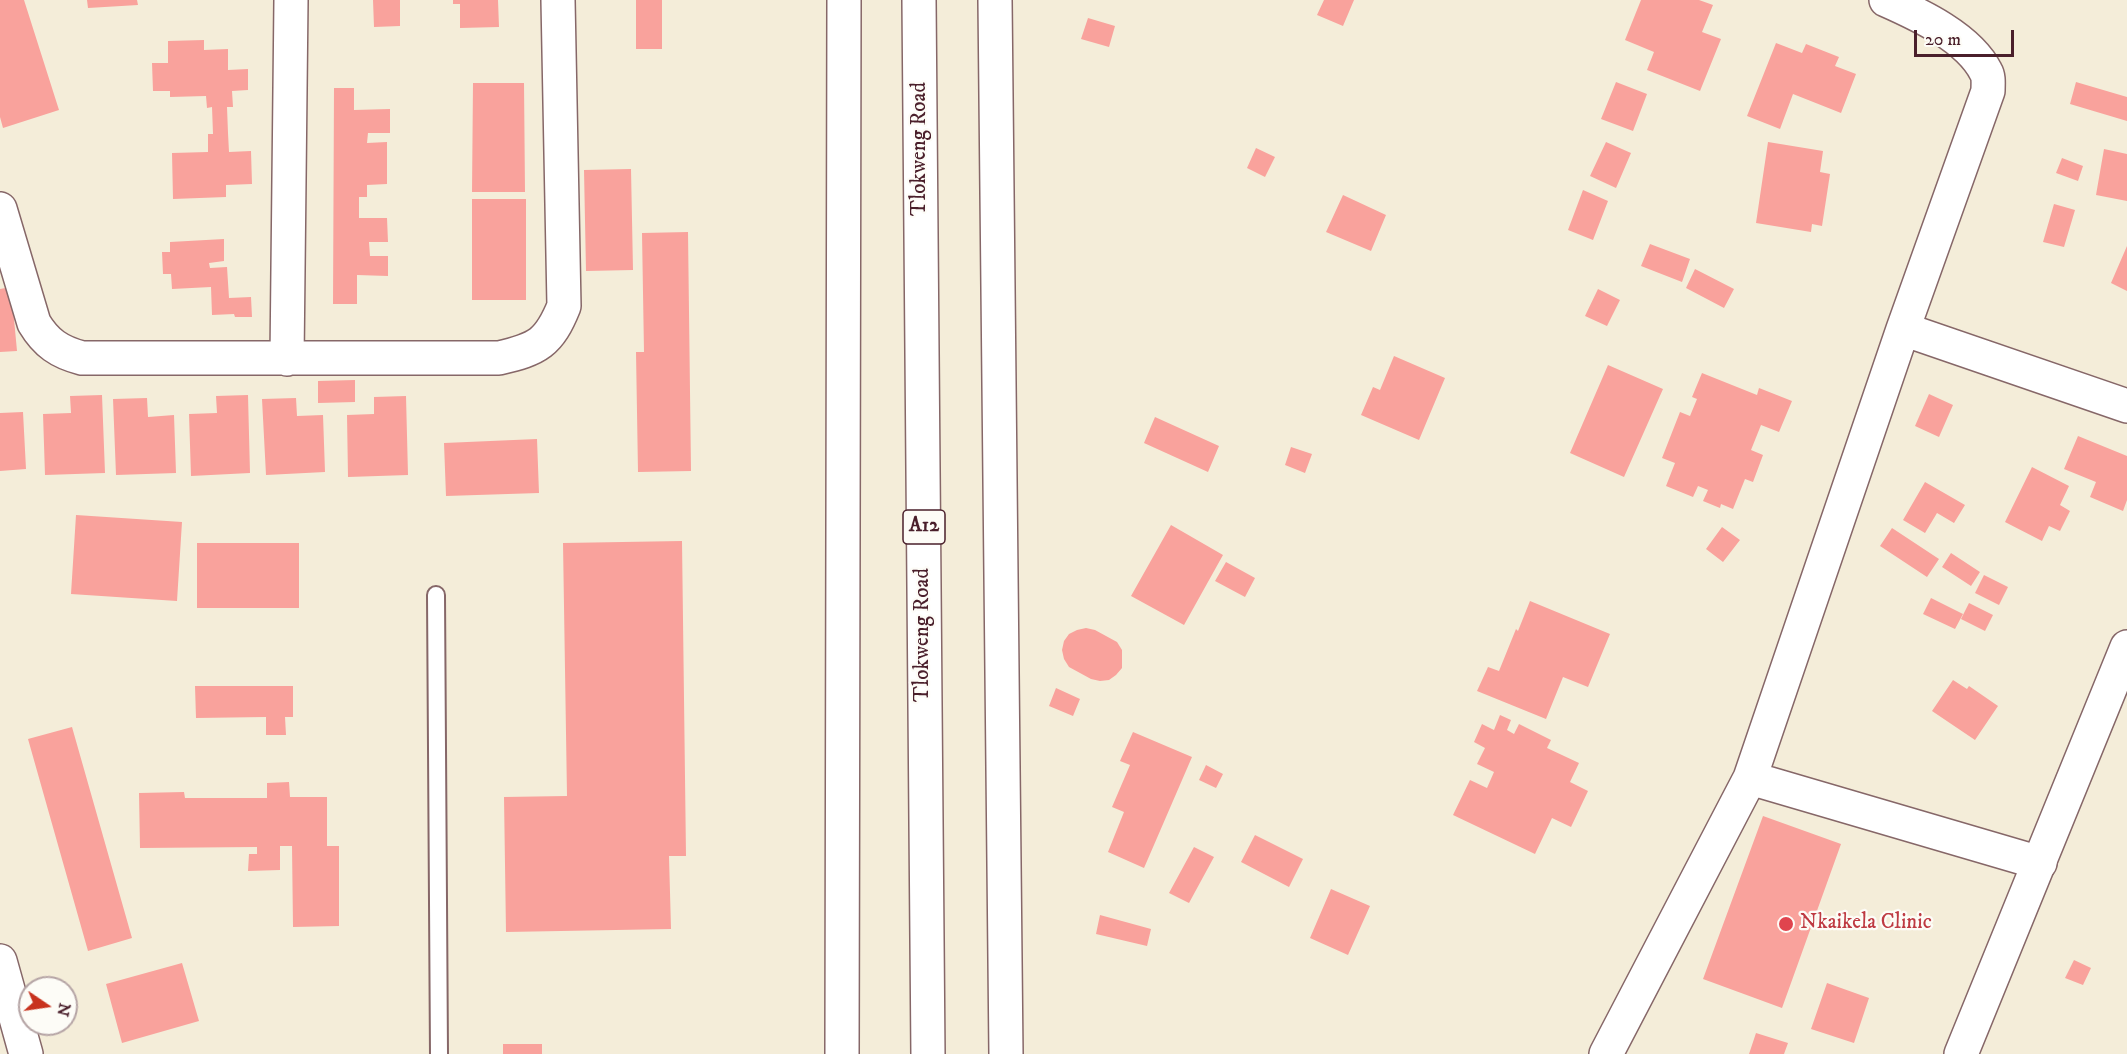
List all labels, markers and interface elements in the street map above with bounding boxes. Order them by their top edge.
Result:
scale bar [1917,18,2018,56]
text: 20 m [1925,29,1961,51]
street label: Tlokweng Road [908,82,934,216]
road number: A12 [903,510,945,544]
street label: Tlokweng Road [911,568,937,702]
place label: Nkaikela Clinic [1800,911,1932,937]
marker: Nkaikela Clinic [1777,915,1795,933]
north arrow [18,976,78,1036]
text: N [52,1001,75,1018]

